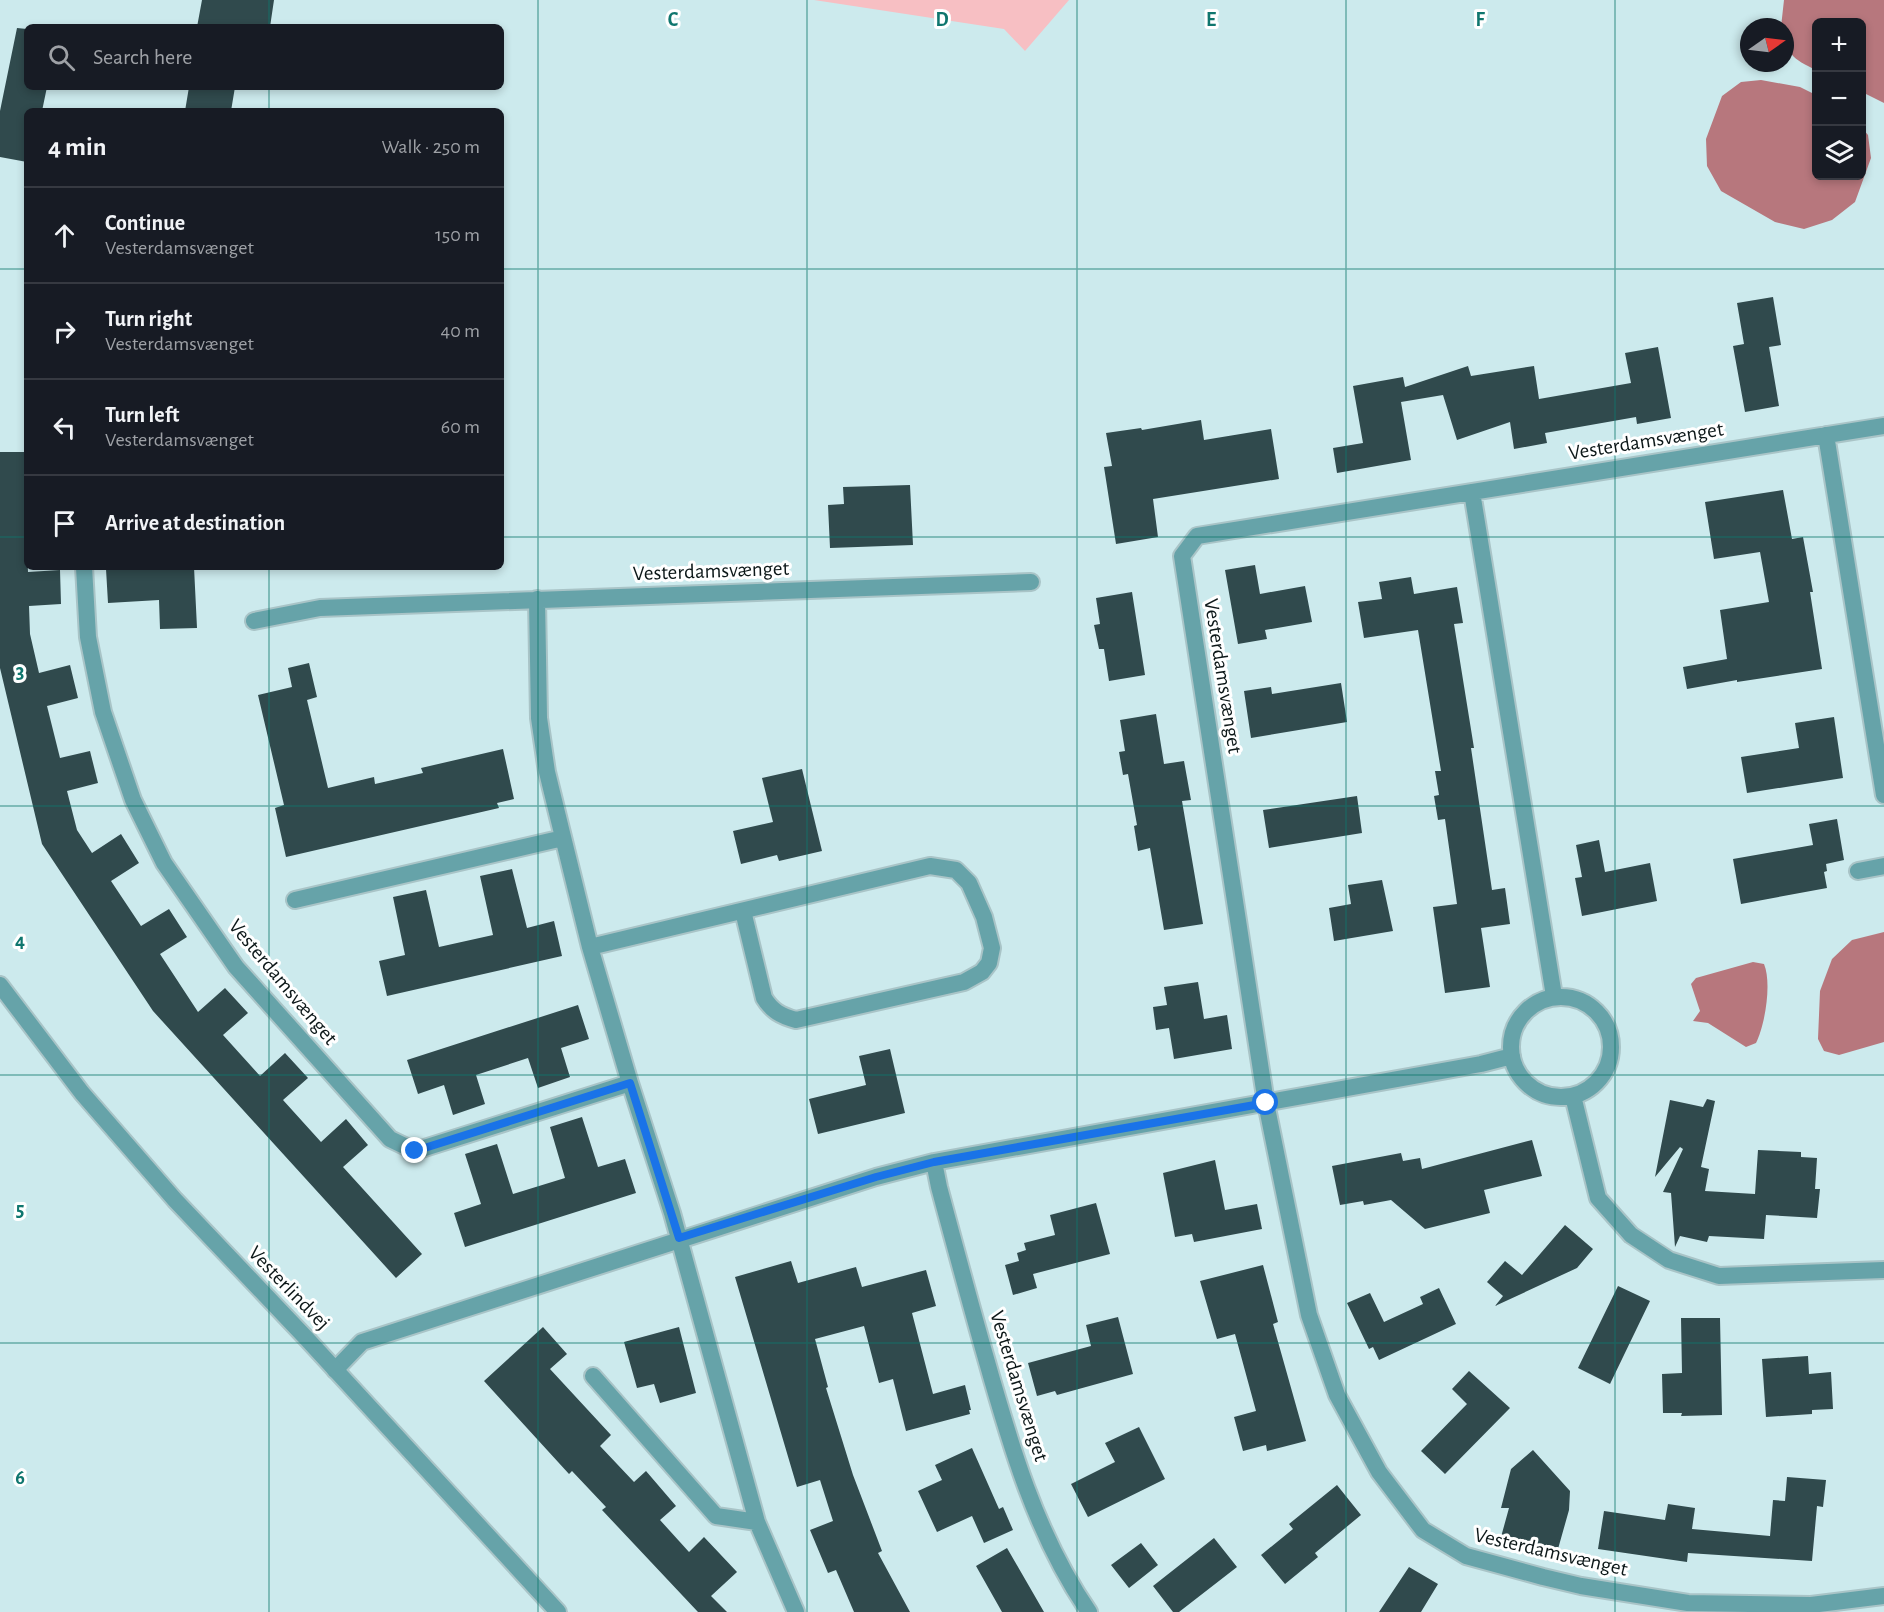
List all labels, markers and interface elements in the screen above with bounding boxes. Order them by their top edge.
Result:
text: C [668,10,679,30]
text: D [935,10,949,30]
text: E [1206,10,1216,30]
text: F [1475,10,1485,30]
north arrow [1740,18,1794,72]
map controls [1812,18,1866,180]
button: + [1812,18,1866,72]
search box [24,24,504,90]
icon: search [45,41,78,74]
text: Search here [93,46,192,68]
button: − [1812,72,1866,126]
button: layers [1812,126,1866,180]
text: 4 min [48,134,107,160]
text: Walk · 250 m [381,137,480,157]
text: Continue [105,212,185,234]
icon: ahead [48,219,81,252]
text: 150 m [435,225,480,245]
text: Vesterdamsvænget [105,238,254,258]
text: Turn right [105,308,192,330]
icon: right [48,315,81,348]
text: 40 m [441,321,480,341]
text: Vesterdamsvænget [105,334,254,354]
text: Turn left [105,404,179,426]
icon: left [48,411,81,444]
text: 60 m [441,417,480,437]
street label: Vesterdamsvænget [1567,418,1725,464]
text: Vesterdamsvænget [105,430,254,450]
icon: arrive [48,507,81,540]
text: Arrive at destination [105,512,285,534]
street label: Vesterdamsvænget [632,558,790,584]
street label: Vesterdamsvænget [1200,597,1246,755]
text: 3 [16,662,24,682]
street label: Vesterdamsvænget [225,915,341,1049]
text: 4 [15,931,25,951]
route start [1252,1089,1278,1115]
route end [401,1137,427,1163]
text: 5 [16,1200,24,1220]
street label: Vesterlindvej [244,1242,334,1334]
street label: Vesterdamsvænget [986,1308,1052,1464]
text: 6 [15,1468,25,1488]
street label: Vesterdamsvænget [1472,1524,1630,1580]

